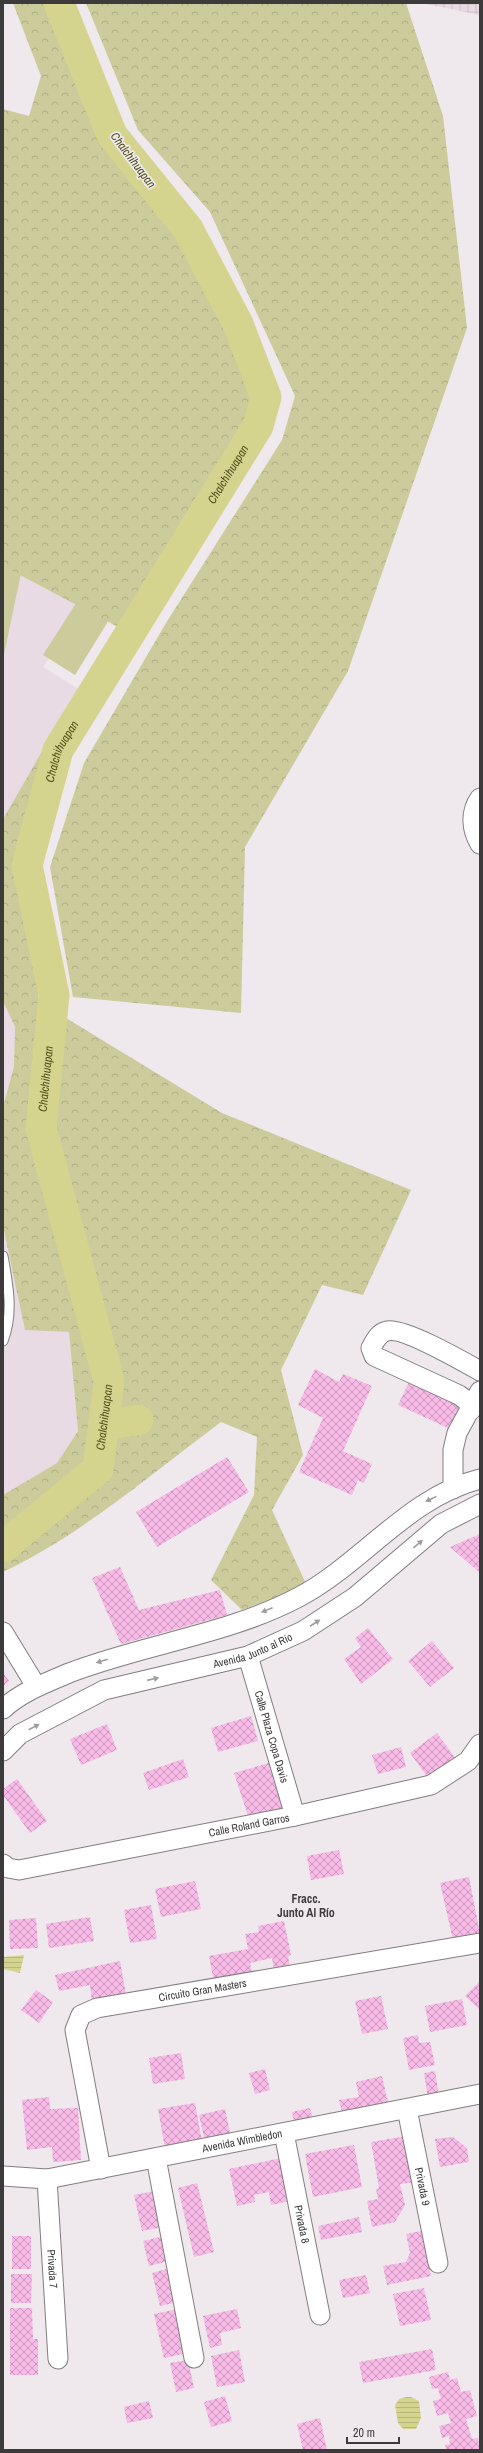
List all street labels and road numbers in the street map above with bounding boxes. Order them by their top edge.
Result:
street label: Avenida Junto al Río [211,1630,295,1671]
street label: Calle Plaza Copa Davis [252,1689,292,1785]
street label: Calle Roland Garros [208,1810,291,1840]
street label: Circuito Gran Masters [157,1976,248,2004]
street label: Avenida Wimbledon [200,2126,283,2156]
street label: Privada 9 [412,2166,433,2207]
street label: Privada 8 [291,2204,313,2245]
street label: Privada 7 [44,2249,61,2289]

